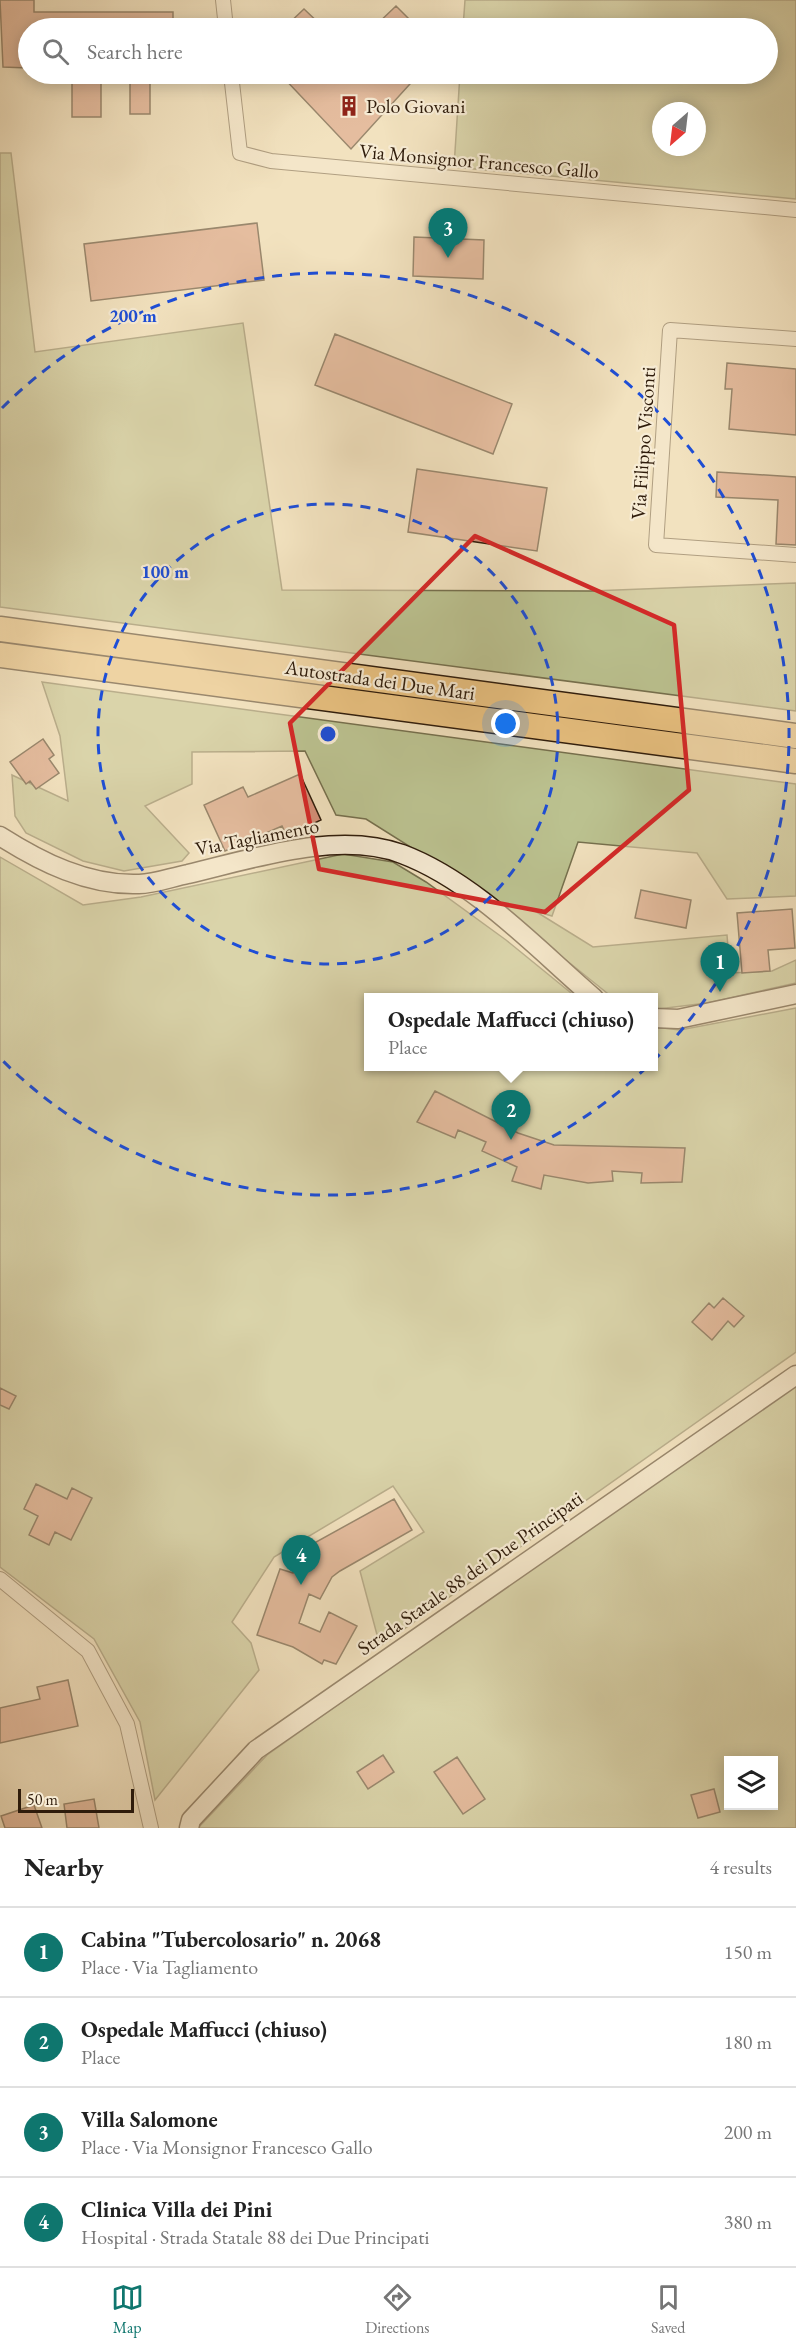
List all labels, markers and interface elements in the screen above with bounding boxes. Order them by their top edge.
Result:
search box [18,18,778,84]
icon: search [39,35,72,68]
text: Search here [87,37,182,66]
place label: Polo Giovani [366,93,465,119]
building icon: Polo Giovani [337,94,361,118]
north arrow [652,102,706,156]
street label: Via Monsignor Francesco Gallo [358,138,600,184]
pin: 3 [428,208,468,258]
text: 200 m [109,304,157,327]
street label: Via Filippo Visconti [625,366,661,520]
text: 100 m [141,560,189,583]
street label: Autostrada dei Due Mari [282,654,477,706]
your location [491,709,520,738]
centre of rings [318,724,338,744]
street label: Via Tagliamento [193,812,321,862]
pin: 1 [700,942,740,992]
popup [364,993,658,1071]
text: Ospedale Maffucci (chiuso) [388,1005,634,1034]
text: Place [388,1034,427,1060]
pin: 2 [492,1090,530,1140]
street label: Strada Statale 88 dei Due Principati [352,1485,588,1661]
pin: 4 [282,1536,320,1585]
map controls [724,1756,778,1810]
button: layers [724,1756,778,1810]
scale bar [18,1786,134,1814]
text: 50 m [27,1789,58,1810]
text: Nearby [24,1850,104,1884]
text: 4 results [709,1854,772,1880]
text: Cabina "Tubercolosario" n. 2068 [81,1925,381,1954]
text: 1 [38,1939,49,1965]
text: 150 m [724,1939,772,1965]
text: Place · Via Tagliamento [81,1954,258,1980]
text: Ospedale Maffucci (chiuso) [81,2015,327,2044]
text: 2 [38,2029,49,2055]
text: 180 m [724,2029,772,2055]
text: Place [81,2044,120,2070]
text: Villa Salomone [81,2105,218,2134]
text: 3 [38,2119,49,2145]
text: 200 m [724,2119,772,2145]
text: Place · Via Monsignor Francesco Gallo [81,2134,373,2160]
text: Clinica Villa dei Pini [81,2195,272,2224]
text: 4 [38,2209,49,2235]
text: 380 m [724,2209,772,2235]
text: Hospital · Strada Statale 88 dei Due Principati [81,2224,429,2250]
tab: Map [111,2281,144,2338]
tab: Directions [365,2281,430,2338]
tab: Saved [651,2281,685,2338]

